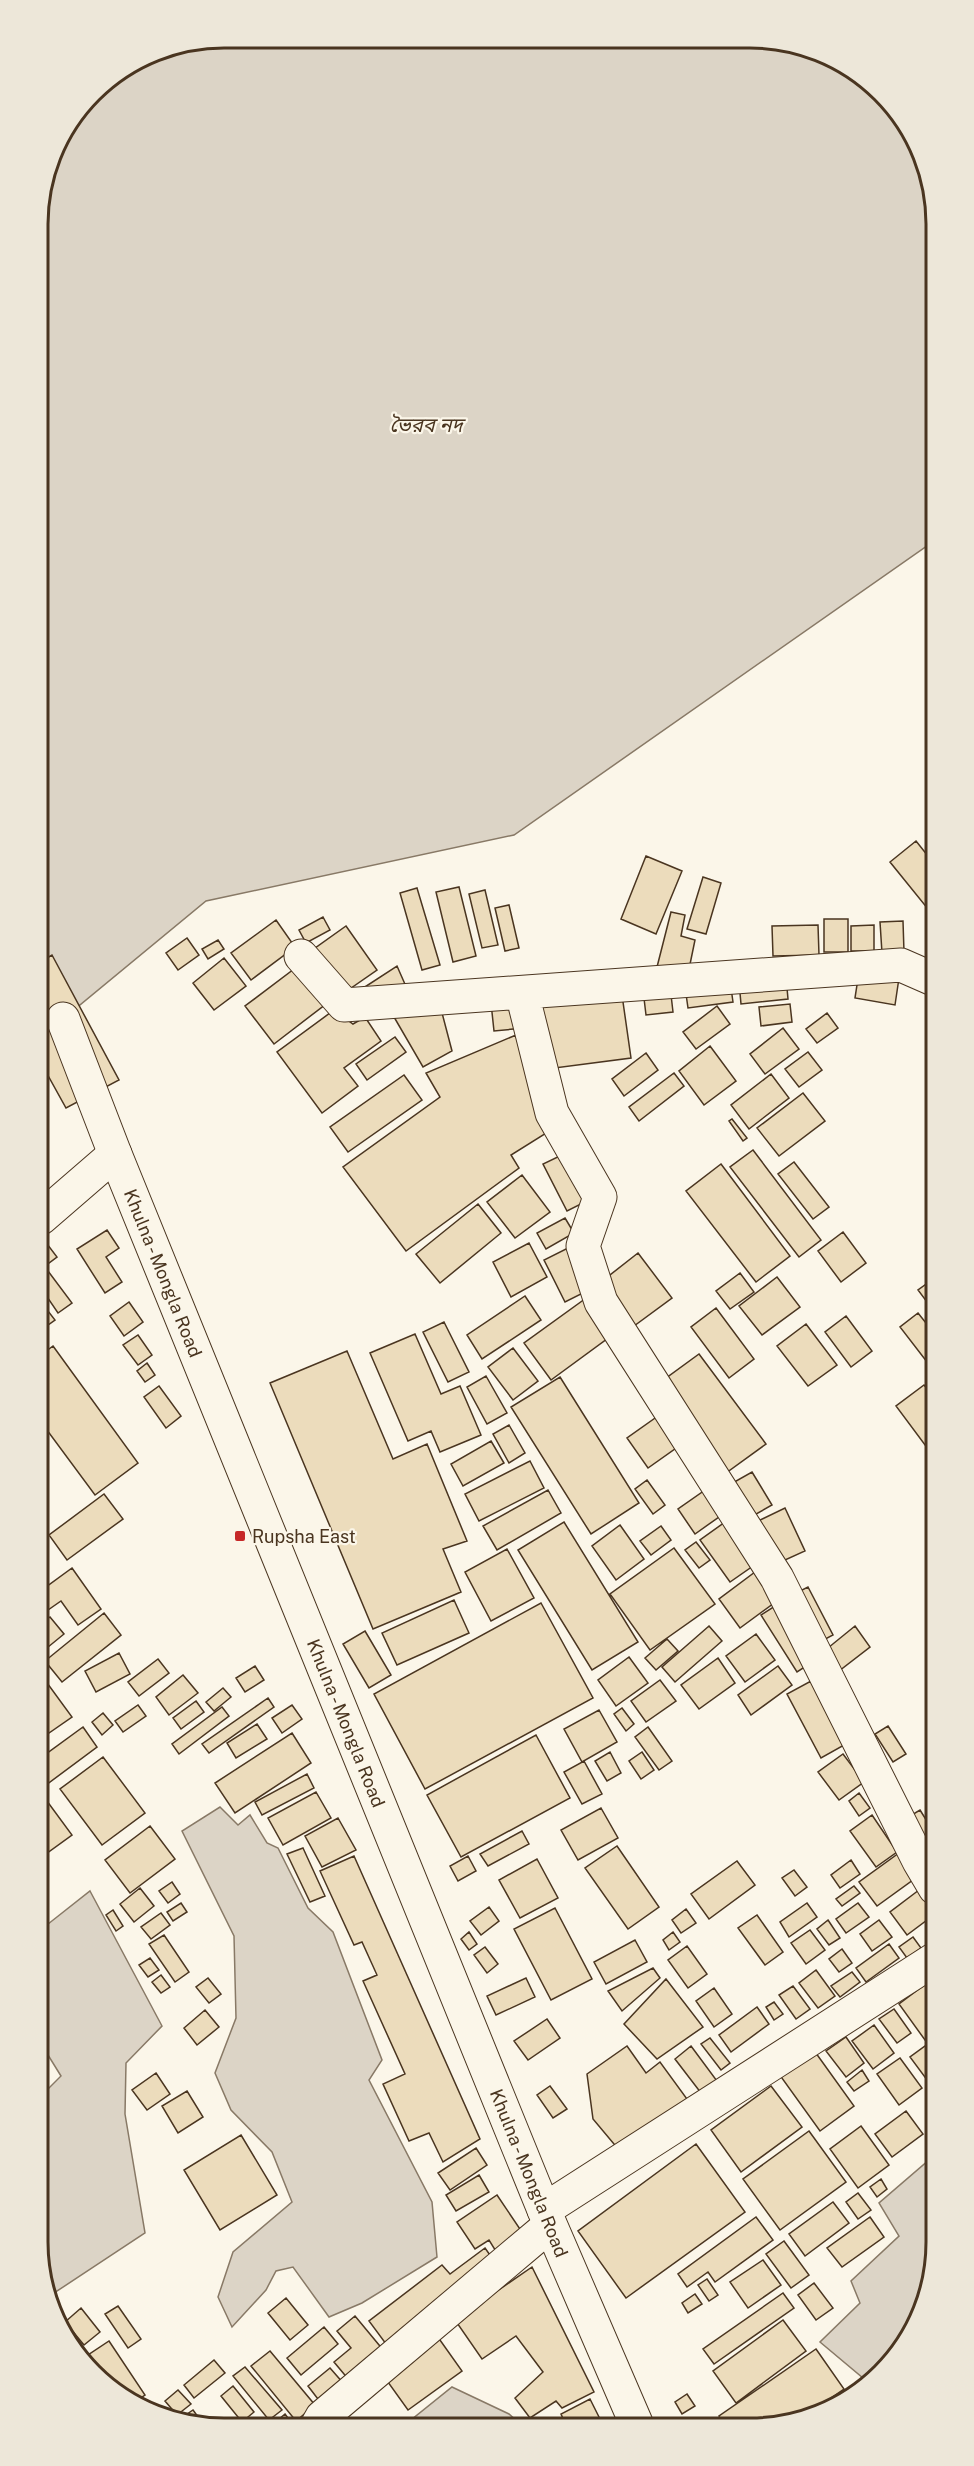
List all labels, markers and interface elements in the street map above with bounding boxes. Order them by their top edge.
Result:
water label: ভৈরব নদ [389,413,466,437]
street label: Khulna - Mongla Road [120,1186,206,1360]
place label: Rupsha East [252,1526,356,1547]
marker: Rupsha East [233,1529,247,1543]
street label: Khulna - Mongla Road [303,1636,389,1810]
street label: Khulna - Mongla Road [486,2086,572,2260]

